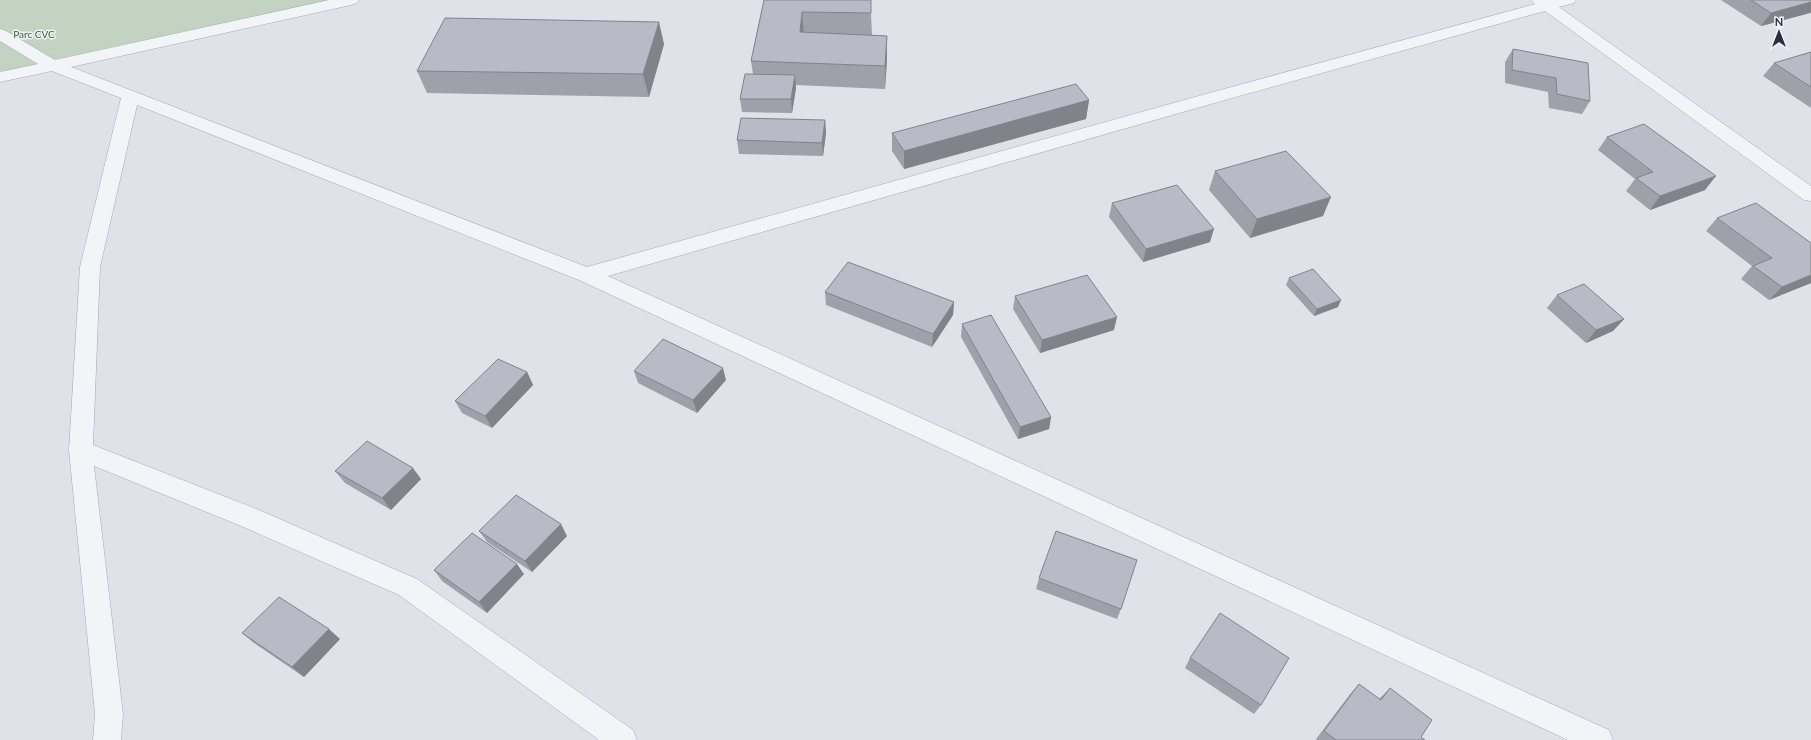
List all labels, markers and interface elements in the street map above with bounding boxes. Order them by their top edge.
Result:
north arrow [1759,12,1799,52]
text: N [1775,15,1783,28]
park label: Parc CVC [13,28,55,40]

